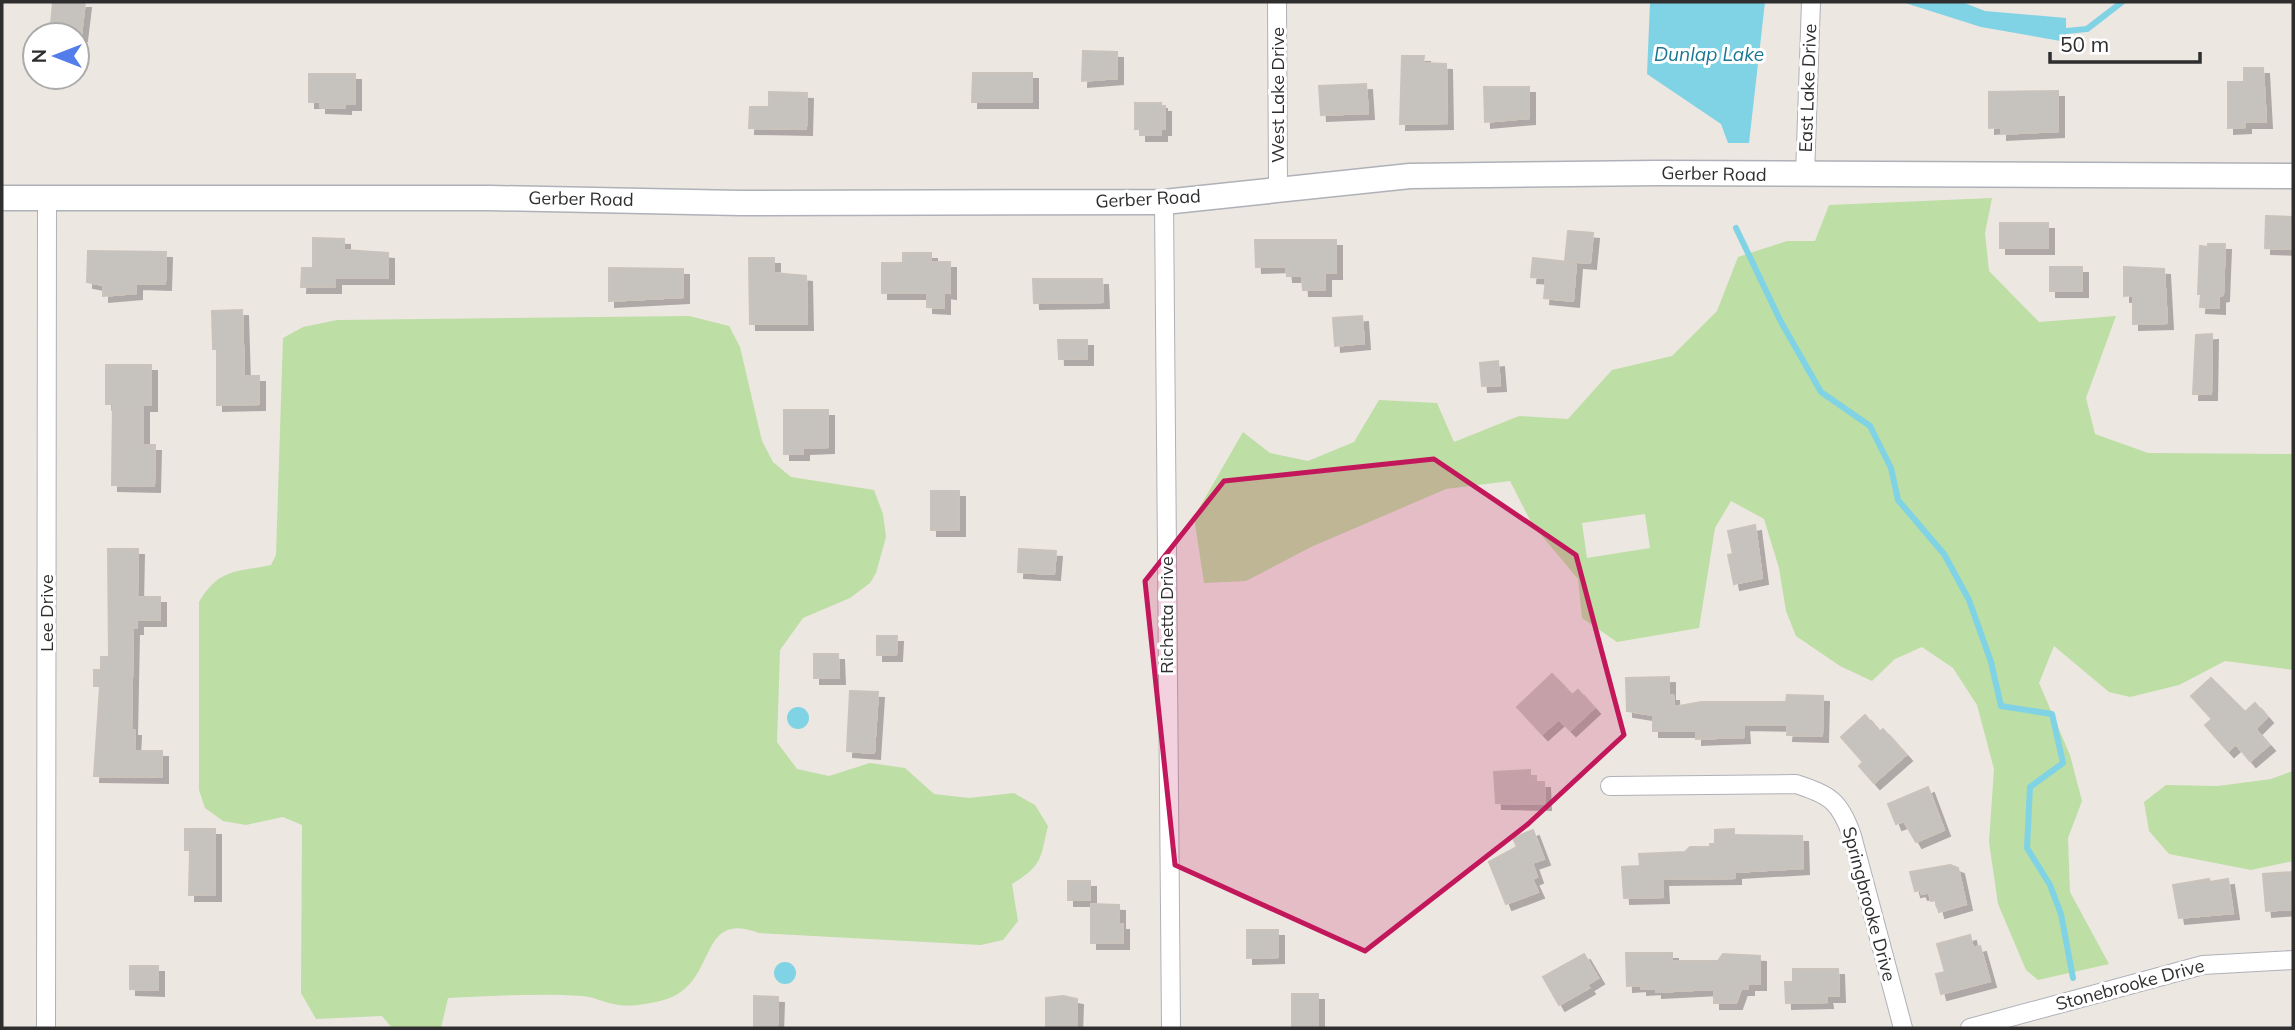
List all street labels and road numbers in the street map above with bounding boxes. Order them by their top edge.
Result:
street label: East Lake Drive [1794,23,1821,153]
street label: West Lake Drive [1266,27,1289,163]
street label: Gerber Road [1661,161,1767,186]
street label: Gerber Road [1095,184,1201,213]
street label: Gerber Road [528,186,634,211]
street label: Richetta Drive [1155,556,1178,674]
street label: Lee Drive [35,574,58,652]
street label: Springbrooke Drive [1838,824,1901,984]
street label: Stonebrooke Drive [2053,954,2207,1015]

